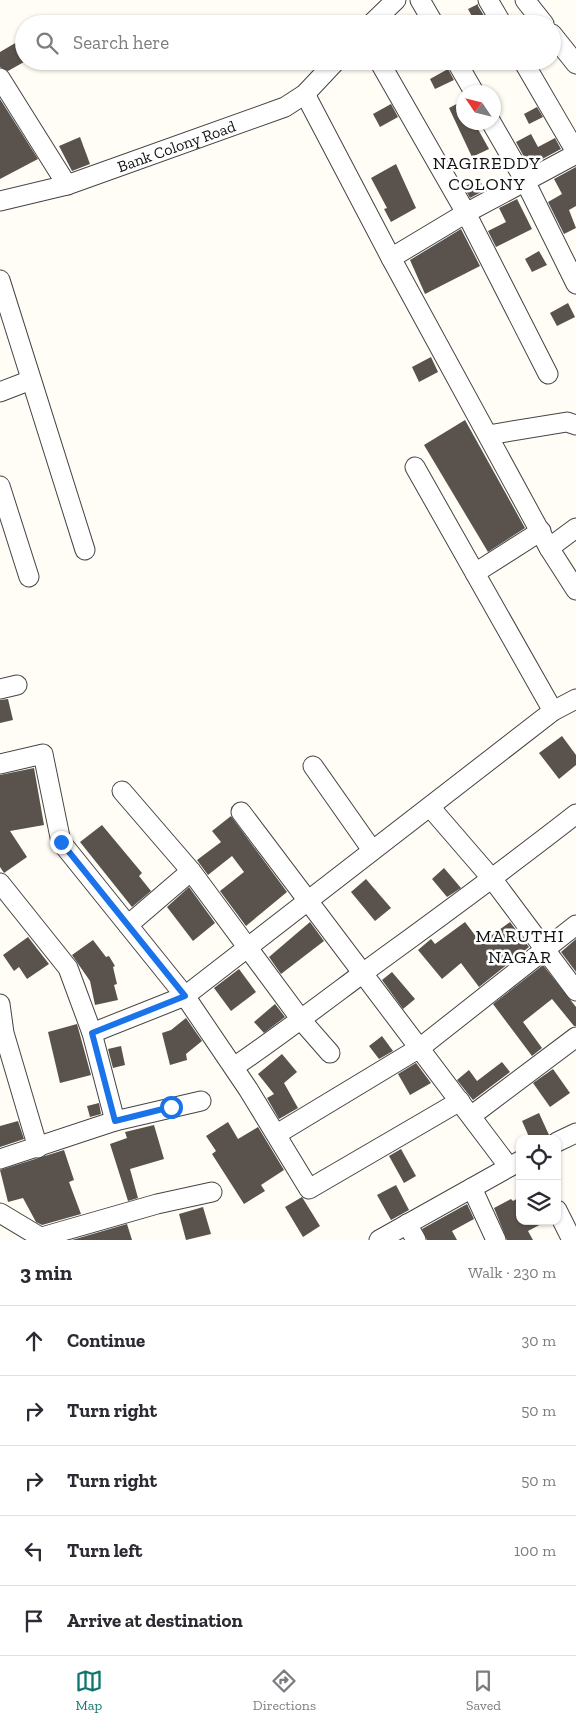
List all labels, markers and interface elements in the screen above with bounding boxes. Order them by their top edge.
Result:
search box [15,15,561,70]
icon: search [33,29,61,57]
text: Search here [73,31,169,54]
north arrow [456,85,501,130]
street label: Bank Colony Road [115,116,238,176]
district label: NAGIREDDY COLONY [433,152,541,195]
route end [50,831,73,854]
district label: MARUTHI NAGAR [476,925,564,968]
route start [160,1096,183,1119]
map controls [516,1135,561,1225]
button: locate [516,1135,561,1180]
button: layers [516,1180,561,1225]
text: 3 min [20,1260,72,1285]
text: Walk · 230 m [468,1263,556,1282]
icon: ahead [20,1327,48,1355]
text: Continue [67,1329,145,1352]
text: 30 m [522,1331,556,1350]
icon: right [20,1397,48,1425]
text: Turn right [67,1399,157,1422]
text: 50 m [521,1401,556,1420]
icon: right [20,1467,48,1495]
text: Turn right [67,1469,157,1492]
text: 50 m [521,1471,556,1490]
icon: left [20,1537,48,1565]
text: Turn left [67,1539,142,1562]
text: 100 m [514,1541,556,1560]
icon: arrive [20,1607,48,1635]
text: Arrive at destination [67,1609,243,1632]
tab: Map [75,1667,103,1714]
tab: Directions [253,1667,316,1714]
tab: Saved [466,1667,501,1714]

